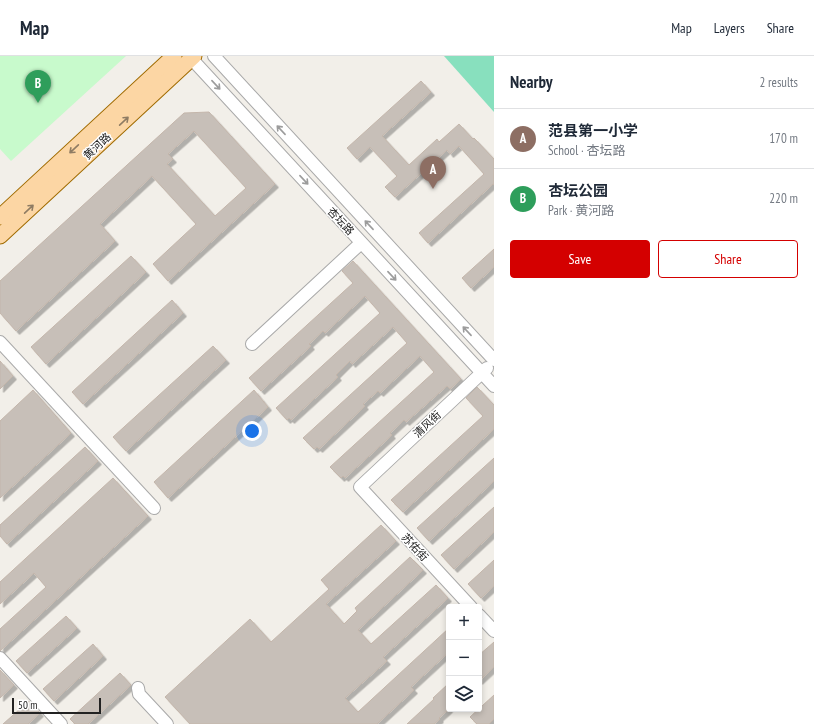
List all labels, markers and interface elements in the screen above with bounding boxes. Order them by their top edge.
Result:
text: Map [20,16,49,40]
text: Map [671,19,692,37]
text: Layers [714,19,745,37]
text: Share [767,19,794,37]
pin: B [25,70,51,103]
text: Nearby [510,71,553,93]
text: 2 results [759,74,798,91]
one-way arrow [211,80,221,90]
one-way arrow [119,116,129,126]
text: 范县第一小学 [548,121,638,140]
one-way arrow [277,125,286,135]
street label: 黄河路 [80,130,114,162]
text: A [520,130,526,147]
text: 170 m [769,130,798,147]
text: School · 杏坛路 [548,142,625,159]
one-way arrow [69,144,79,154]
pin: A [420,156,446,189]
one-way arrow [299,175,308,186]
text: 杏坛公园 [548,181,608,200]
text: B [520,190,526,207]
text: 220 m [769,190,798,207]
text: Park · 黄河路 [548,202,614,219]
street label: 杏坛路 [325,204,357,238]
one-way arrow [23,205,33,214]
one-way arrow [365,220,374,231]
button: Save [510,240,650,278]
button: Share [658,240,798,278]
one-way arrow [387,271,397,281]
one-way arrow [463,326,472,336]
street label: 清风街 [410,408,444,440]
your location [242,421,262,441]
street label: 苏佑街 [399,530,431,564]
map controls [446,604,482,712]
button: + [446,604,482,640]
button: − [446,640,482,676]
button: layers [446,676,482,712]
scale bar [12,696,101,715]
text: 50 m [18,698,37,712]

